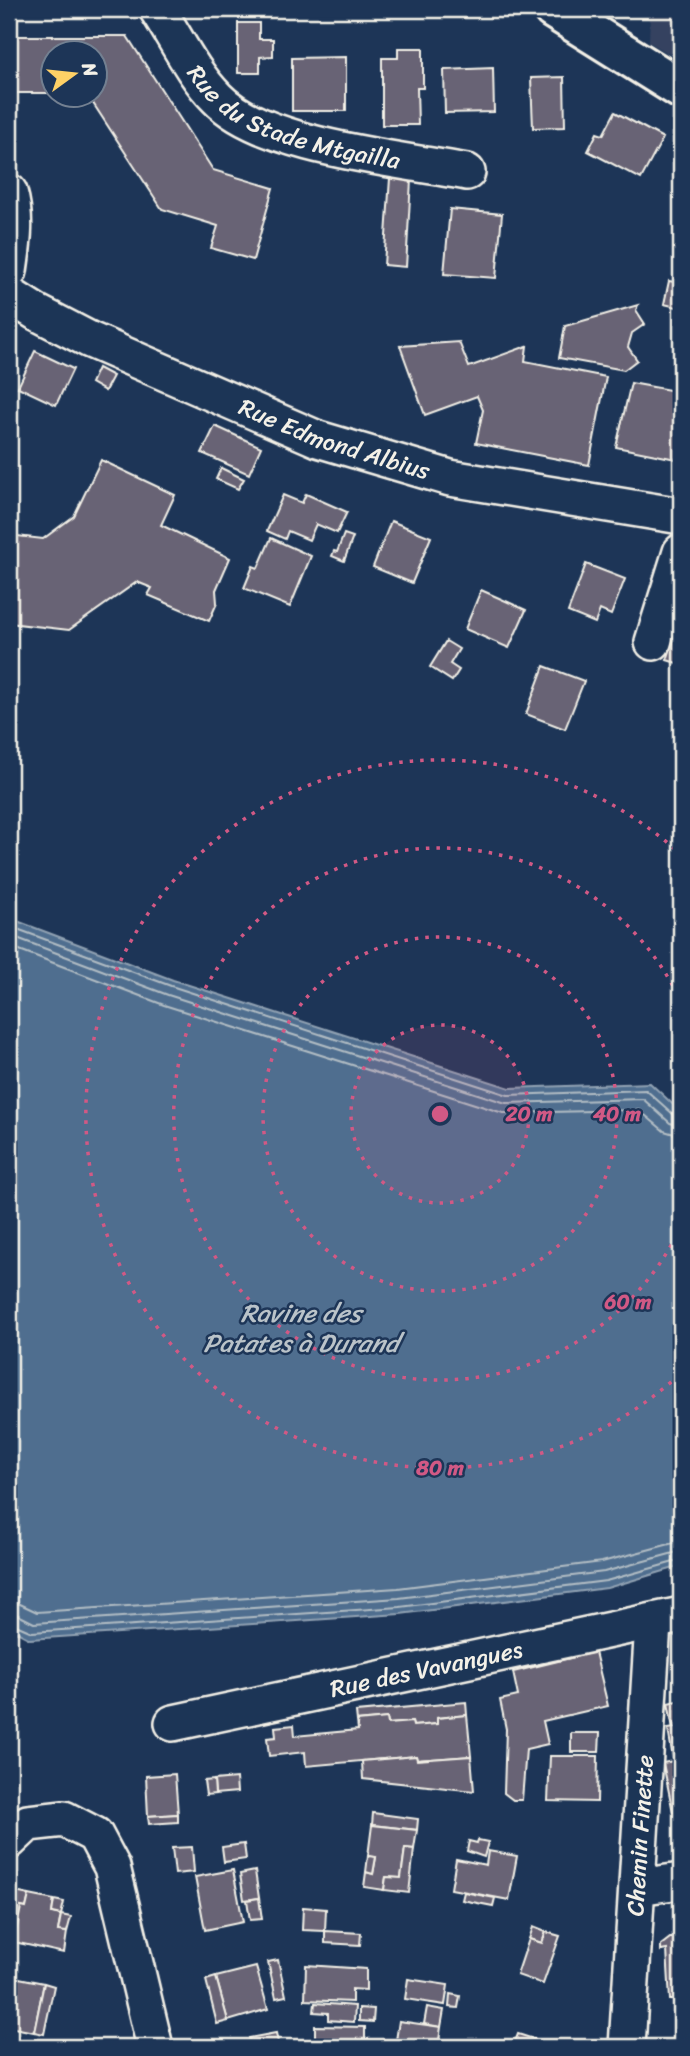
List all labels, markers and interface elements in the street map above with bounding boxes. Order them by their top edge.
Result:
north arrow [38,38,108,108]
street label: Rue du Stade Mtgailla [176,56,404,182]
text: N [72,58,108,81]
street label: Rue Edmond Albius [232,386,436,492]
text: 20 m [505,1095,553,1133]
text: 40 m [592,1095,642,1133]
centre of rings [428,1102,452,1126]
text: 60 m [604,1283,652,1321]
water label: Ravine des Patates à Durand [203,1290,406,1366]
text: 80 m [415,1449,465,1487]
street label: Rue des Vavangues [326,1628,527,1710]
street label: Chemin Finette [614,1754,666,1917]

